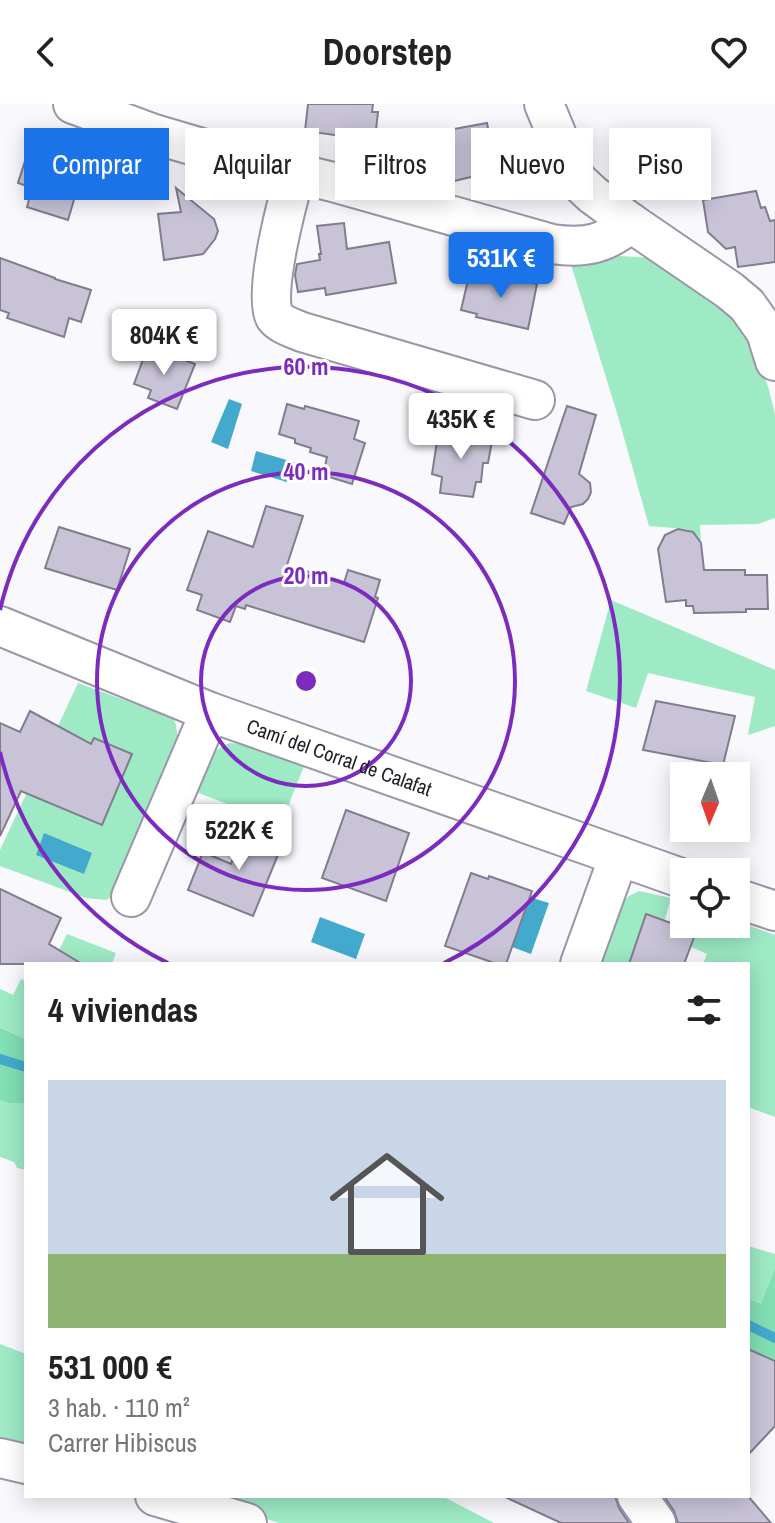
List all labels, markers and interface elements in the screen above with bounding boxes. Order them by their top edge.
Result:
text: Doorstep [323,28,452,76]
icon: back [24,30,68,74]
icon: heart [707,30,751,74]
chip: Comprar [24,128,169,200]
chip: Alquilar [185,128,319,200]
chip: Filtros [335,128,455,200]
chip: Nuevo [471,128,593,200]
chip: Piso [609,128,711,200]
pin: 531K € [436,232,566,300]
text: 531K € [467,240,535,275]
pin: 804K € [99,309,229,377]
text: 804K € [130,317,198,352]
text: 60 m [284,350,328,382]
pin: 435K € [396,393,526,461]
text: 435K € [427,401,495,436]
text: 40 m [284,455,328,487]
text: 20 m [284,559,328,591]
centre of rings [292,667,320,695]
street label: Camí del Corral de Calafat [243,712,436,802]
north arrow [670,762,750,842]
map controls [670,762,750,938]
pin: 522K € [174,804,304,872]
text: 522K € [205,812,273,847]
button: locate [670,858,750,938]
text: 4 viviendas [48,987,198,1033]
icon: filters [682,988,726,1032]
icon: home [315,1132,459,1276]
text: 531 000 € [48,1344,172,1390]
text: 3 hab. · 110 m² [48,1390,190,1425]
text: Carrer Hibiscus [48,1425,197,1460]

